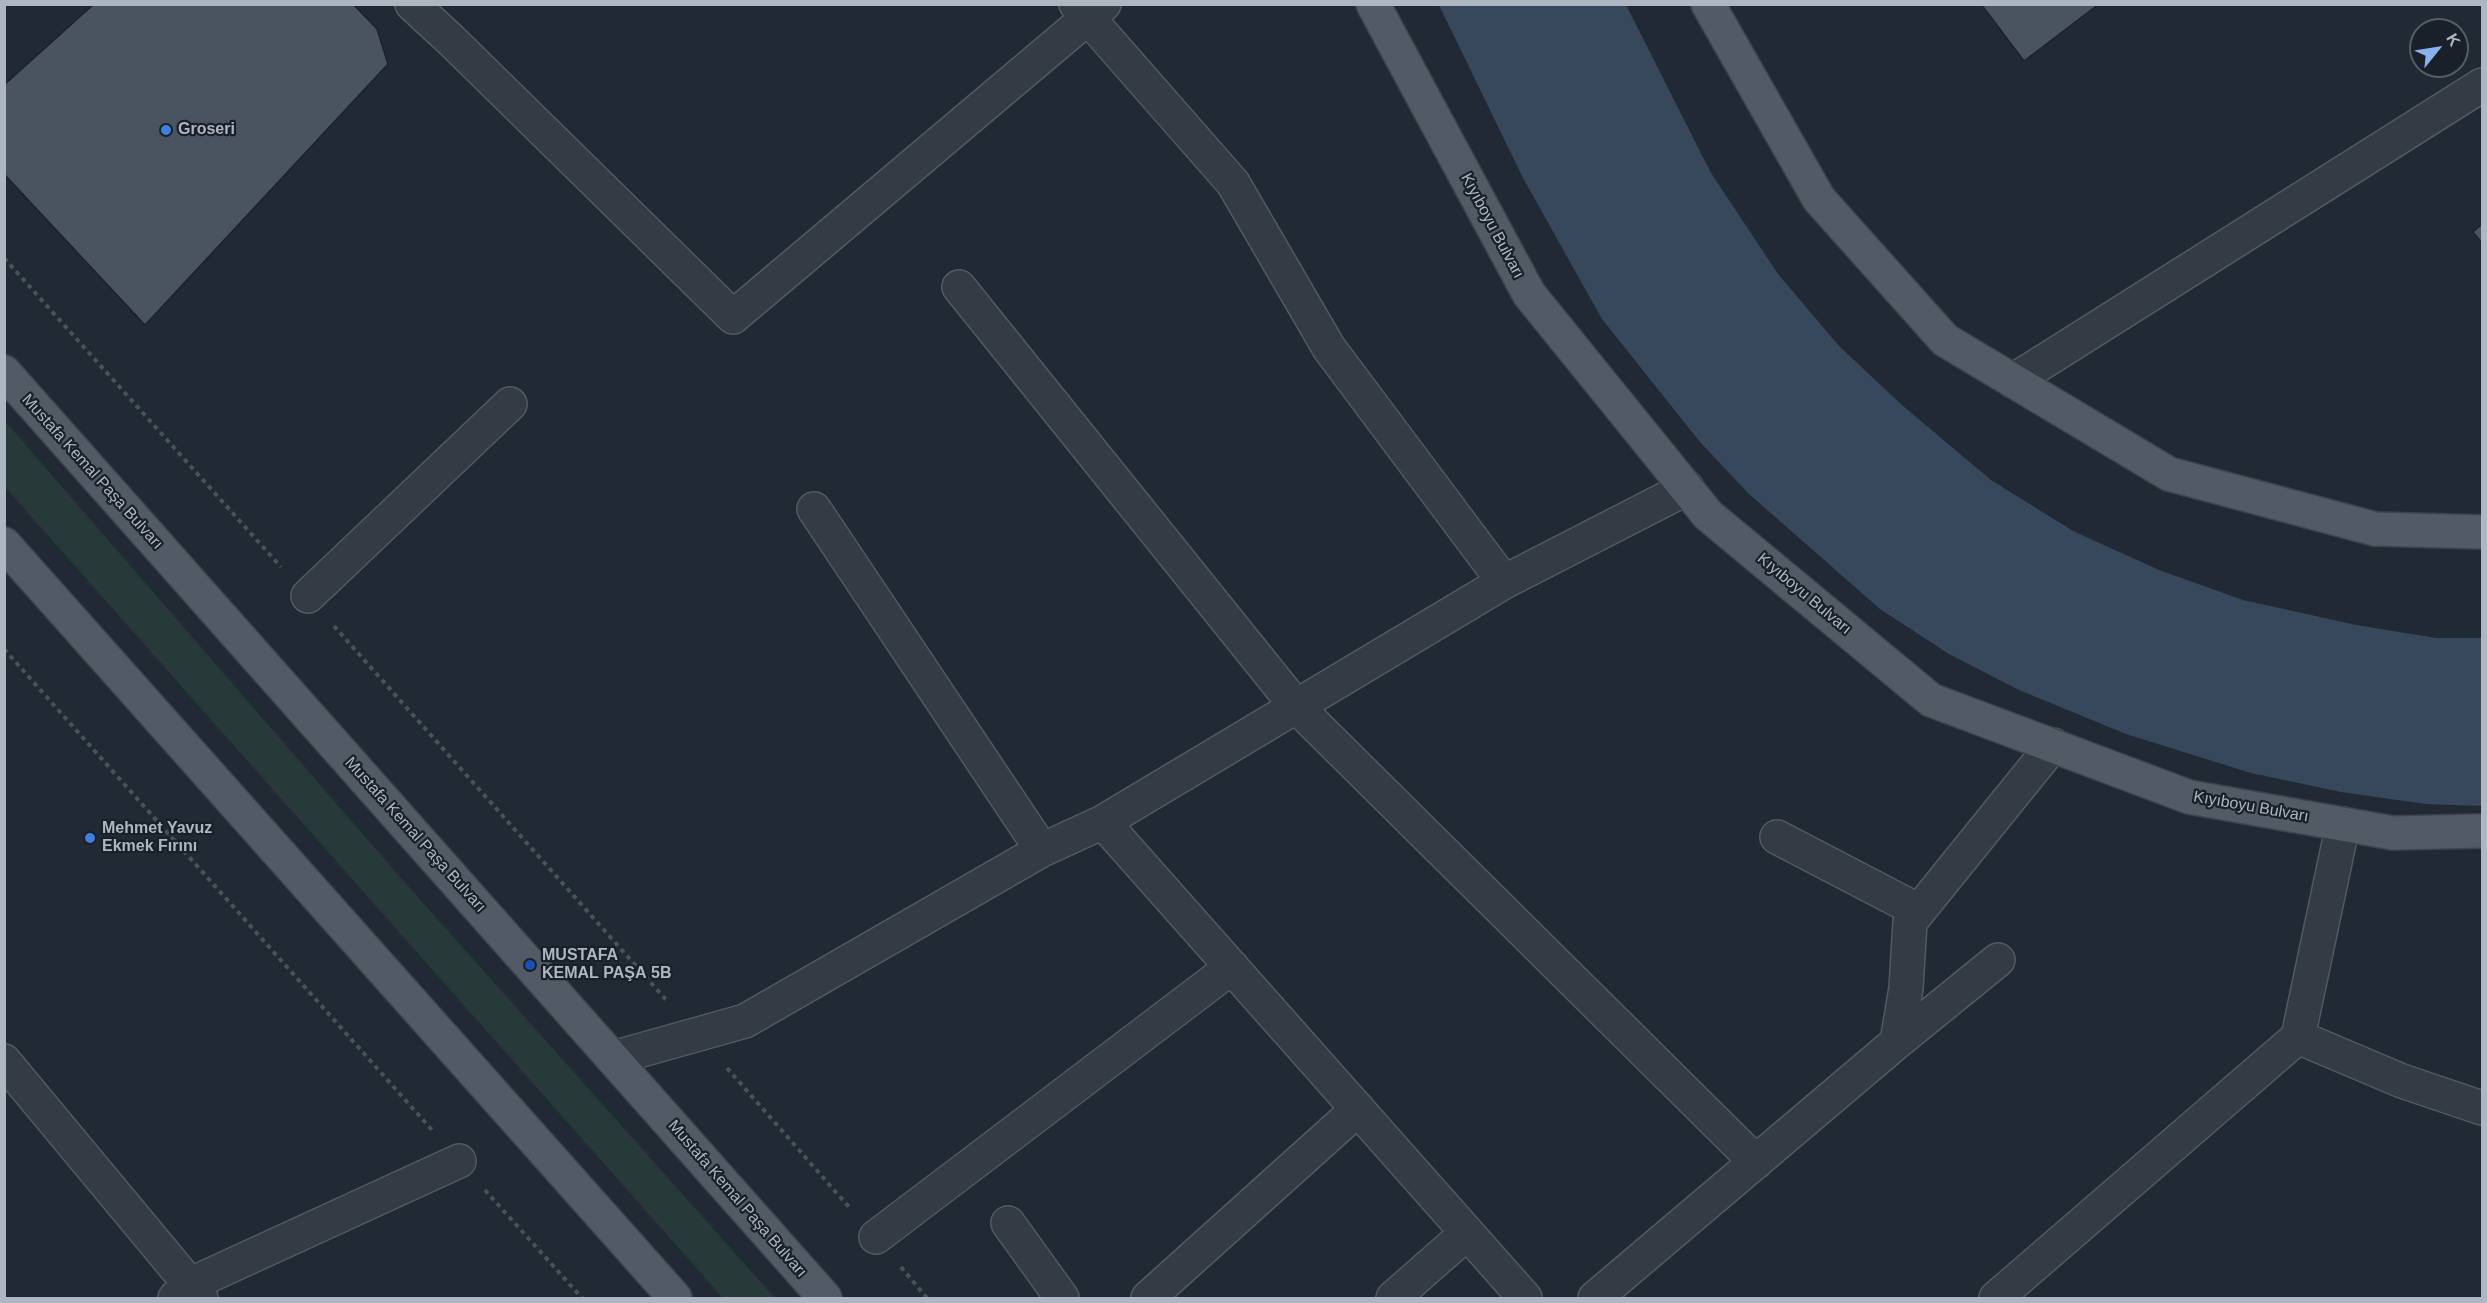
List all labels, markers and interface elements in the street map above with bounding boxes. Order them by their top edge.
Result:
north arrow [2409,18,2469,78]
text: K [2443,30,2464,49]
place label: Groseri [178,120,235,140]
marker: Groseri [159,123,173,137]
street label: Kıyıboyu Bulvarı [1456,170,1528,282]
street label: Mustafa Kemal Paşa Bulvarı [17,391,167,553]
street label: Kıyıboyu Bulvarı [1753,549,1855,639]
street label: Mustafa Kemal Paşa Bulvarı [340,754,490,916]
street label: Kıyıboyu Bulvarı [2192,787,2310,827]
place label: Mehmet Yavuz Ekmek Fırını [102,819,212,857]
marker: Mehmet Yavuz Ekmek Fırını [83,831,97,845]
place label: MUSTAFA KEMAL PAŞA 5B [542,946,671,984]
marker: MUSTAFA KEMAL PAŞA 5B [523,958,537,972]
street label: Mustafa Kemal Paşa Bulvarı [664,1117,810,1281]

